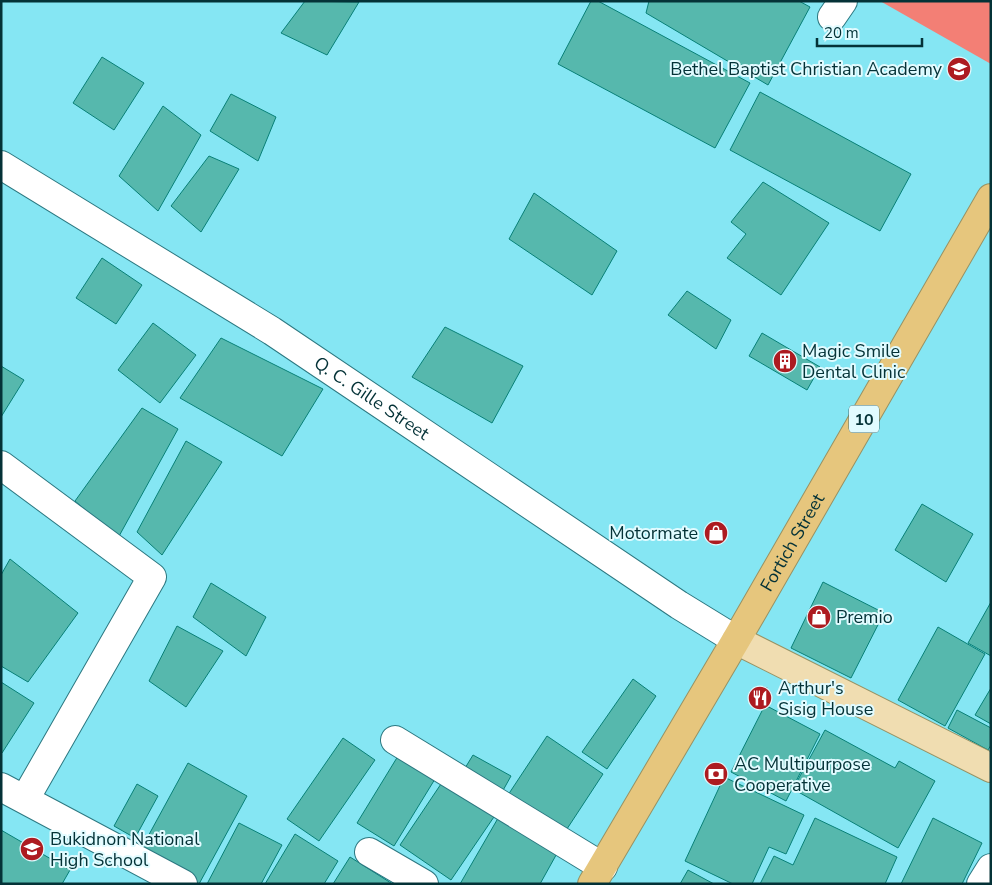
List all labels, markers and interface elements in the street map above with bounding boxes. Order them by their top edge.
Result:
scale bar [817,15,922,47]
text: 20 m [824,23,859,43]
school or university icon: Bethel Baptist Christian Academy [946,56,972,82]
place label: Bethel Baptist Christian Academy [670,57,943,81]
place label: Magic Smile Dental Clinic [802,339,905,384]
building icon: Magic Smile Dental Clinic [772,348,798,374]
street label: Q. C. Gille Street [309,351,435,446]
road number: 10 [849,406,879,432]
street label: Fortich Street [755,488,830,596]
shop icon: Motormate [703,520,729,546]
place label: Motormate [609,521,698,545]
shop icon: Premio [806,604,832,630]
place label: Premio [836,605,893,629]
place label: Arthur's Sisig House [778,676,873,721]
restaurant icon: Arthur's Sisig House [747,685,773,711]
place label: AC Multipurpose Cooperative [734,752,871,797]
bank icon: AC Multipurpose Cooperative [703,761,729,787]
place label: Bukidnon National High School [50,827,200,872]
school or university icon: Bukidnon National High School [19,836,45,862]

